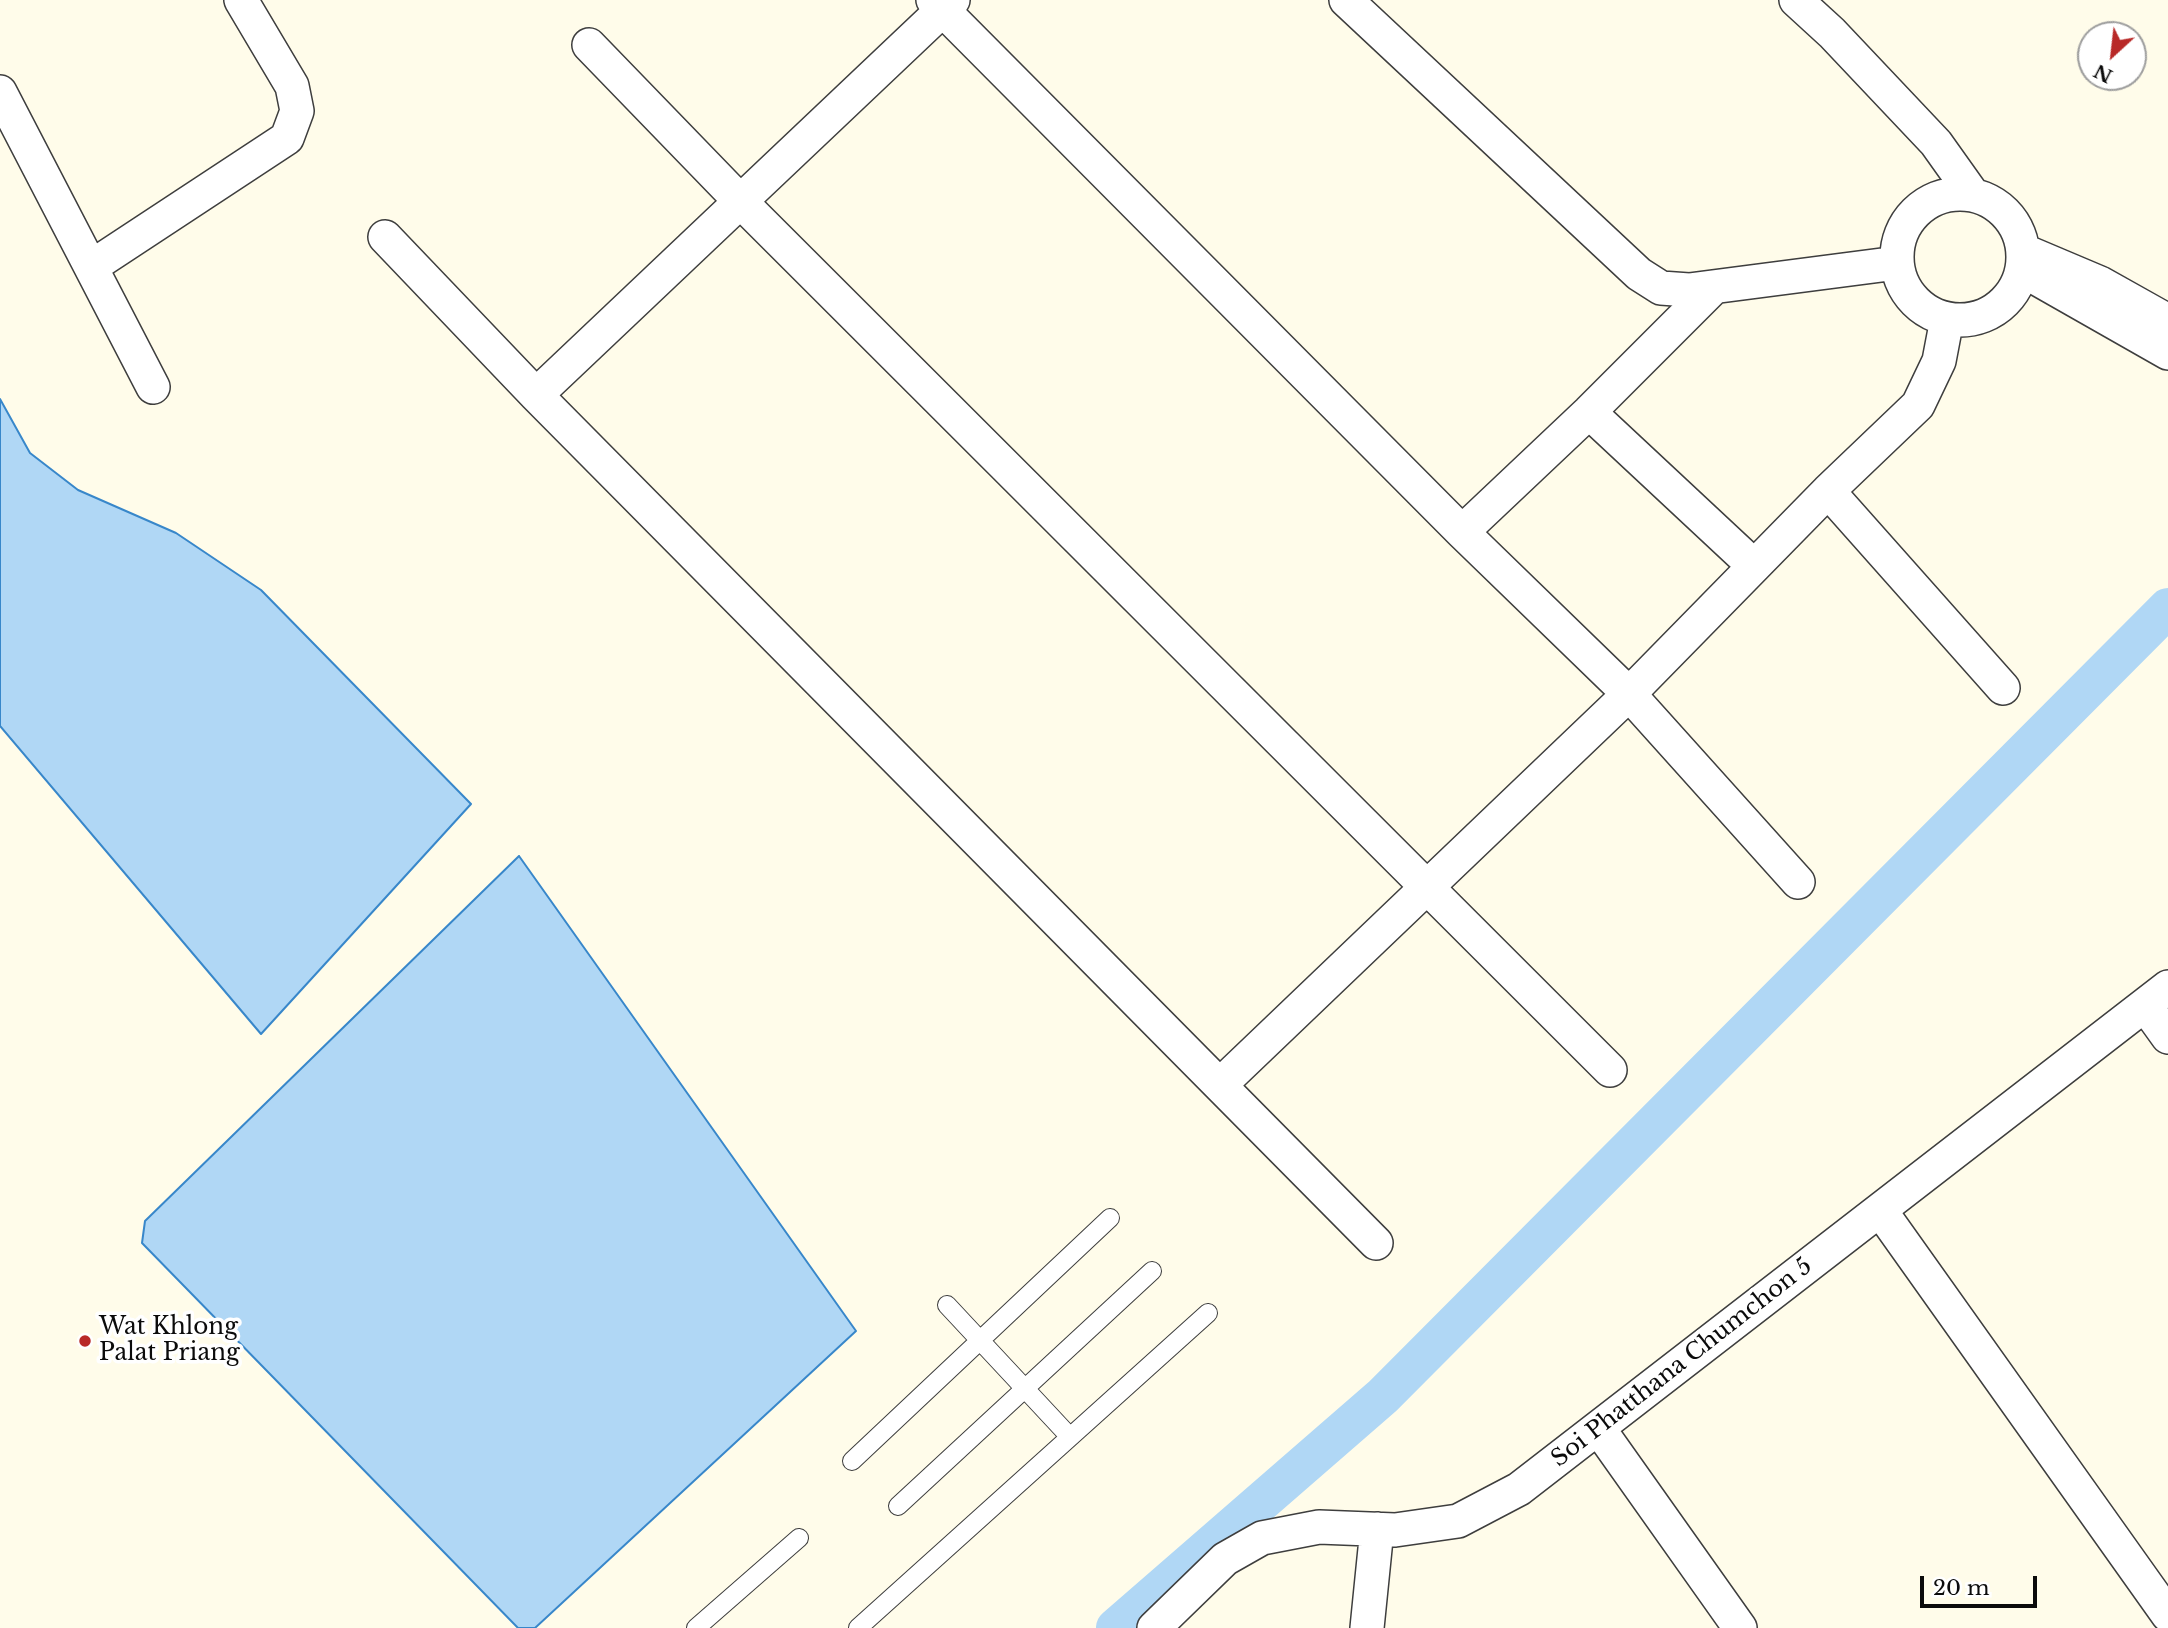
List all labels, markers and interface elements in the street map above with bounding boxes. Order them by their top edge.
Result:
north arrow [2077,21,2147,91]
text: N [2090,59,2116,88]
street label: Soi Phatthana Chumchon 5 [1546,1253,1818,1473]
place label: Wat Khlong Palat Priang [99,1314,240,1368]
marker: Wat Khlong Palat Priang [77,1333,93,1349]
scale bar [1923,1562,2040,1606]
text: 20 m [1933,1575,1990,1601]

